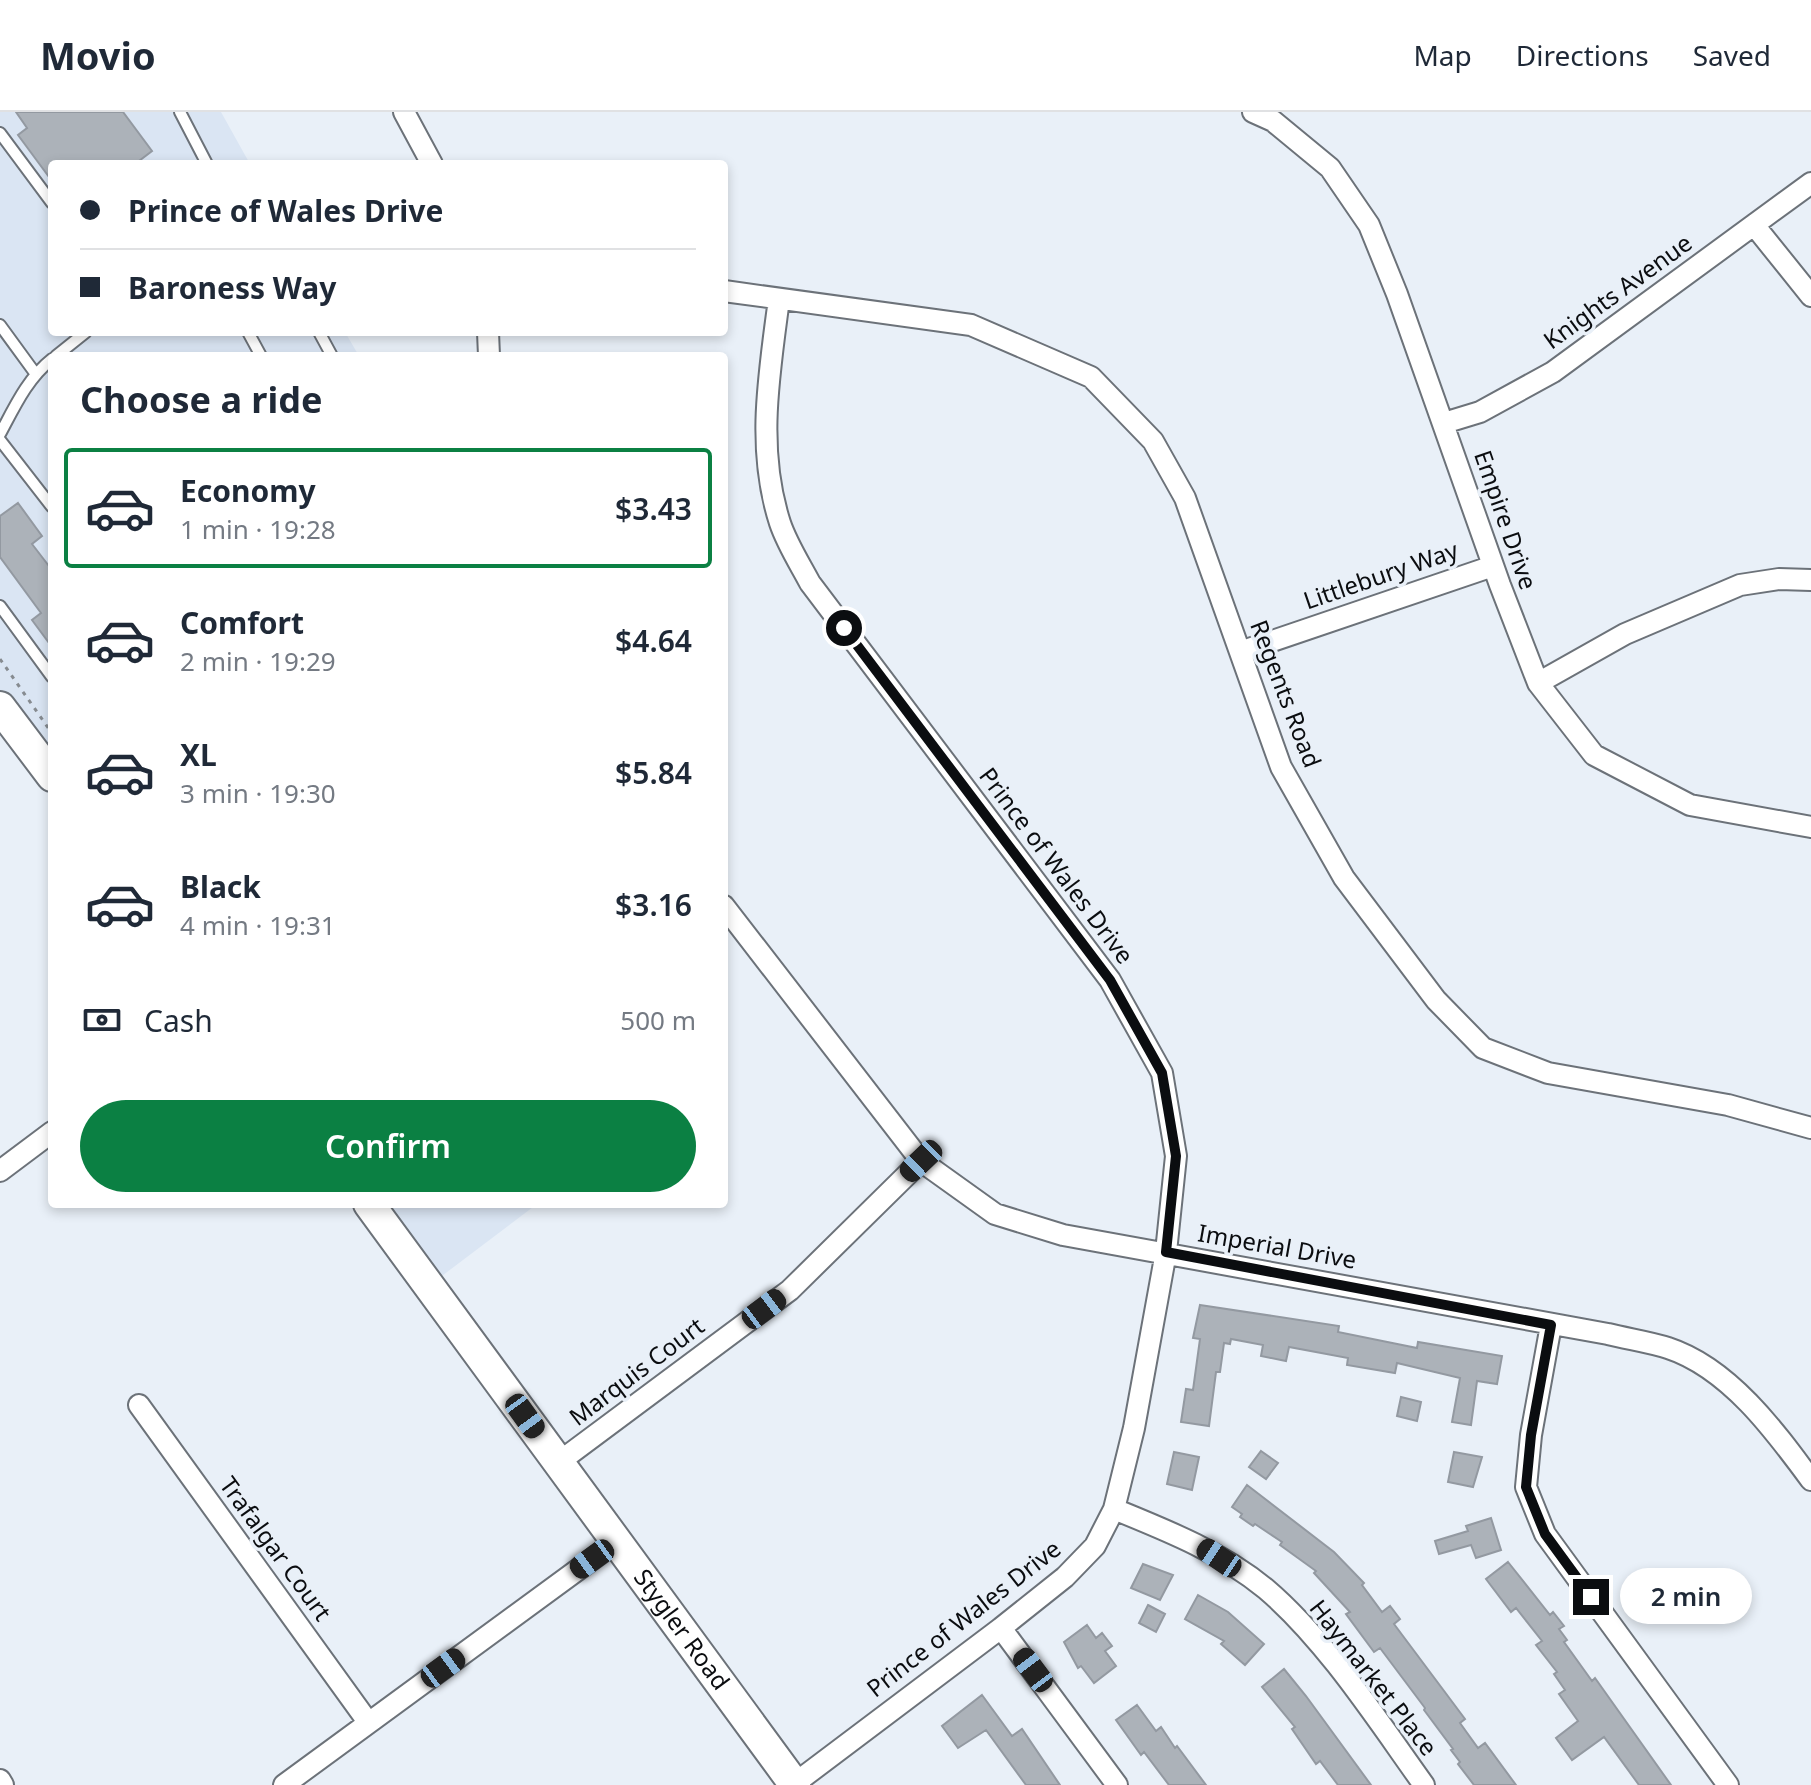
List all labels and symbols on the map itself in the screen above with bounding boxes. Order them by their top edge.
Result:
street label: Knights Avenue [1536,226,1698,356]
street label: Empire Drive [1467,445,1546,594]
street label: Littlebury Way [1299,532,1463,616]
route start [826,610,862,646]
street label: Regents Road [1243,615,1330,772]
street label: Prince of Wales Drive [972,760,1142,970]
car [895,1136,947,1186]
street label: Imperial Drive [1195,1215,1359,1276]
car [738,1285,790,1333]
street label: Marquis Court [562,1309,711,1433]
car [501,1390,549,1442]
street label: Trafalgar Court [213,1469,340,1627]
street label: Prince of Wales Drive [859,1532,1067,1704]
car [566,1535,618,1583]
car [1192,1535,1246,1581]
street label: Stygler Road [627,1562,738,1696]
callout: 2 min [1619,1569,1751,1625]
route end [1573,1579,1609,1615]
street label: Haymarket Place [1303,1592,1446,1762]
car [417,1644,469,1692]
car [1009,1644,1057,1696]

